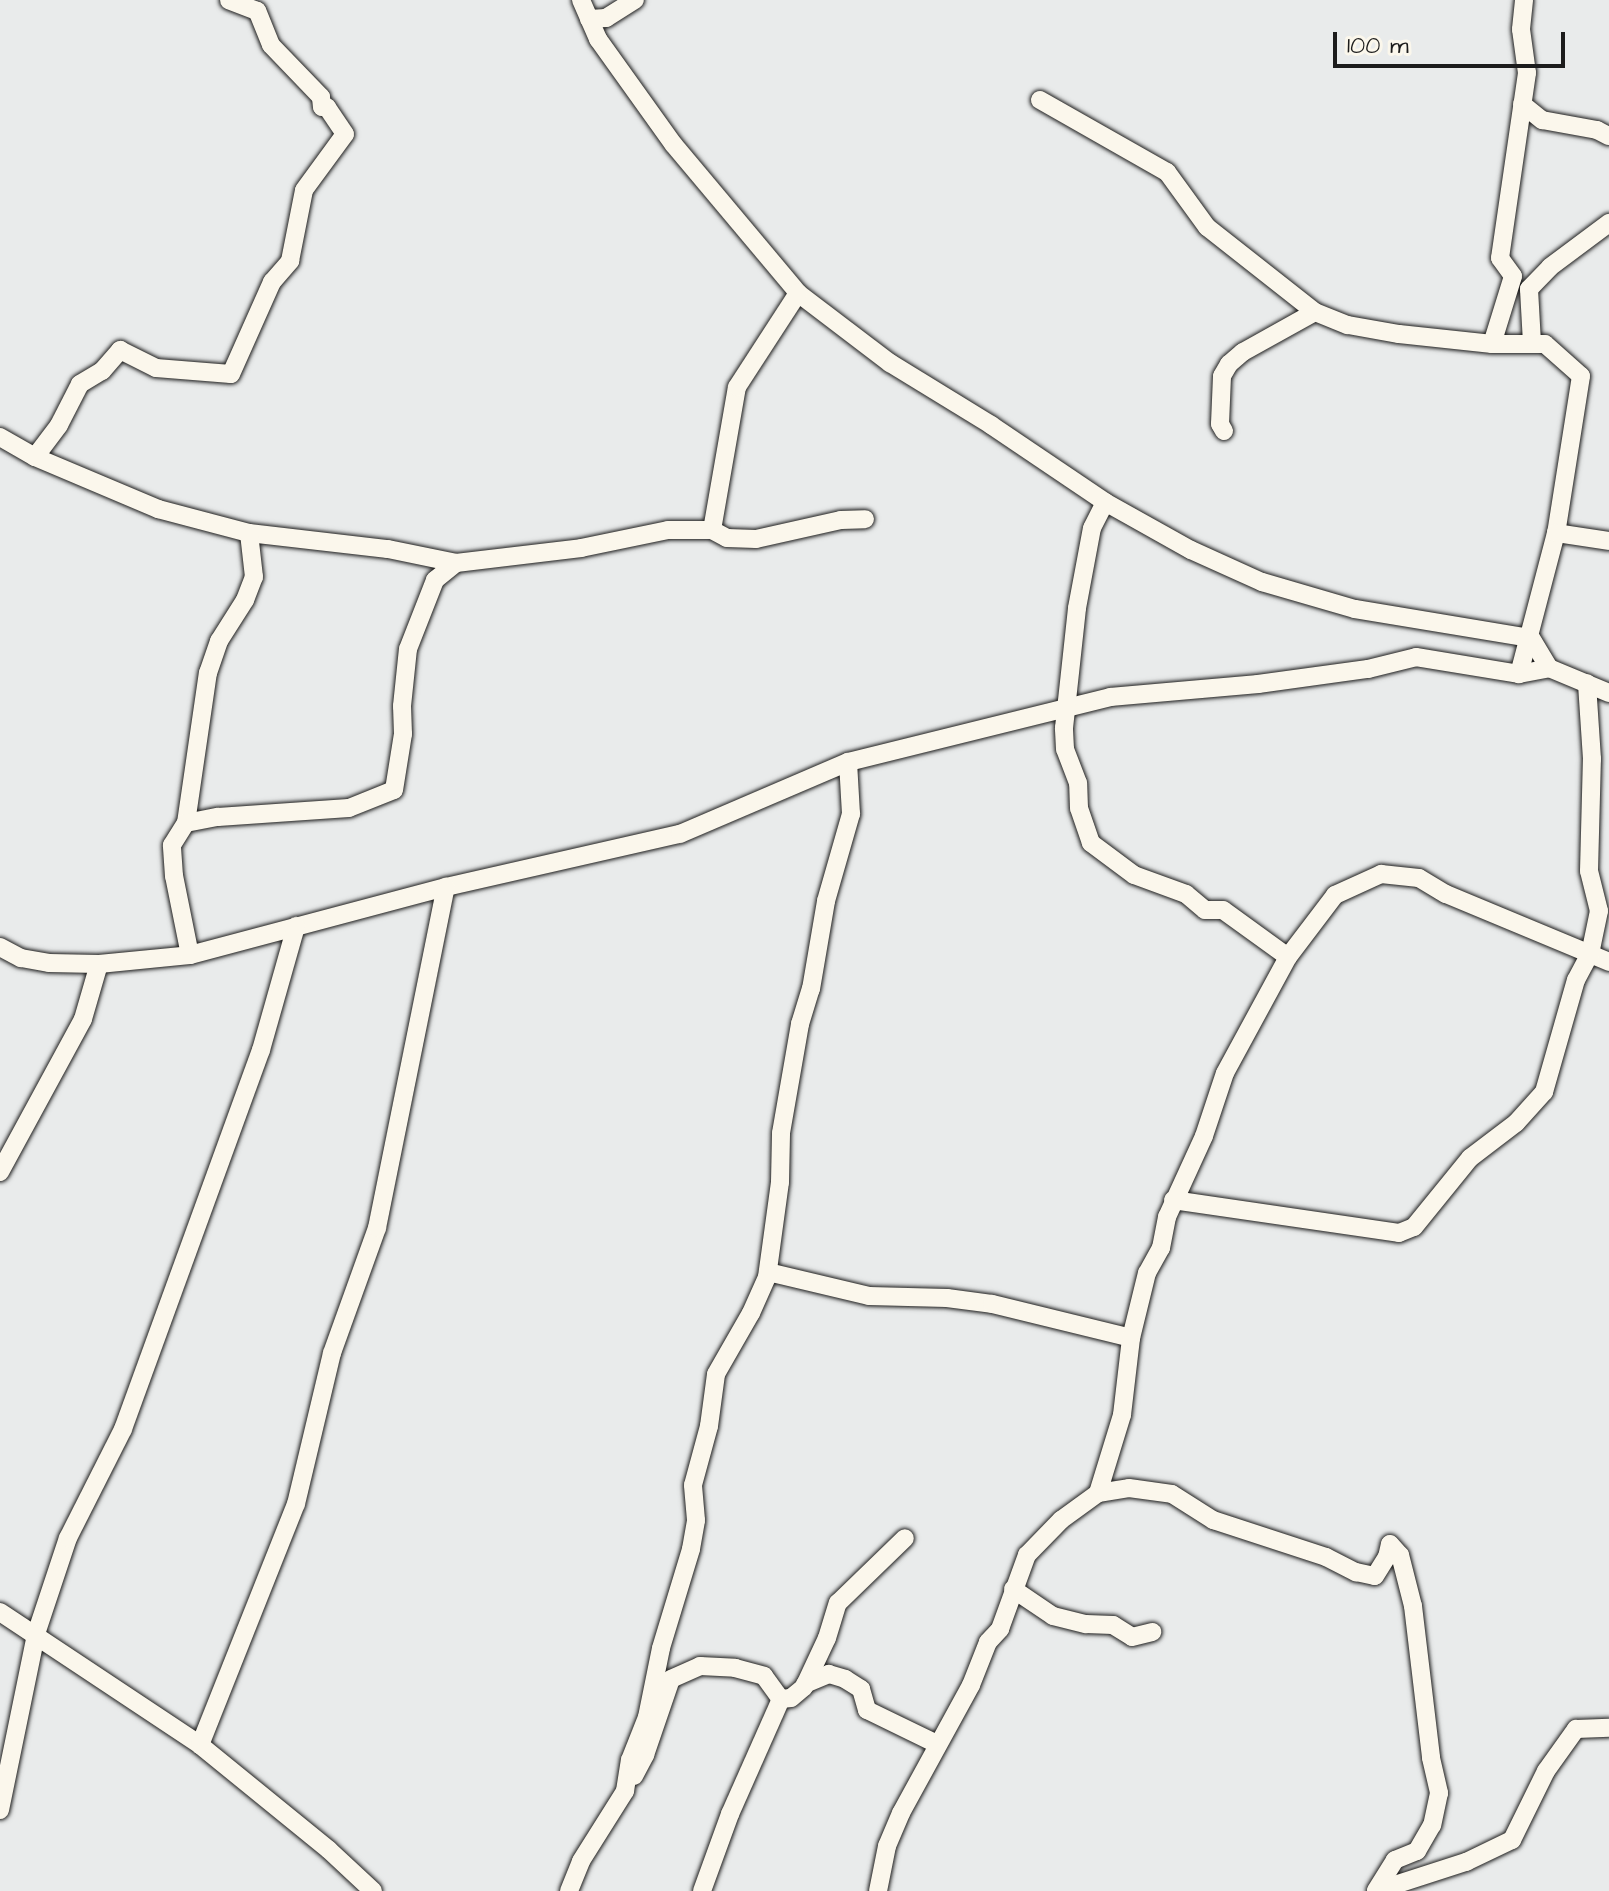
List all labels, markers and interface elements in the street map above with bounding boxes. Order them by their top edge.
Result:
scale bar [1337,16,1569,66]
text: 100 m [1347,29,1409,63]

